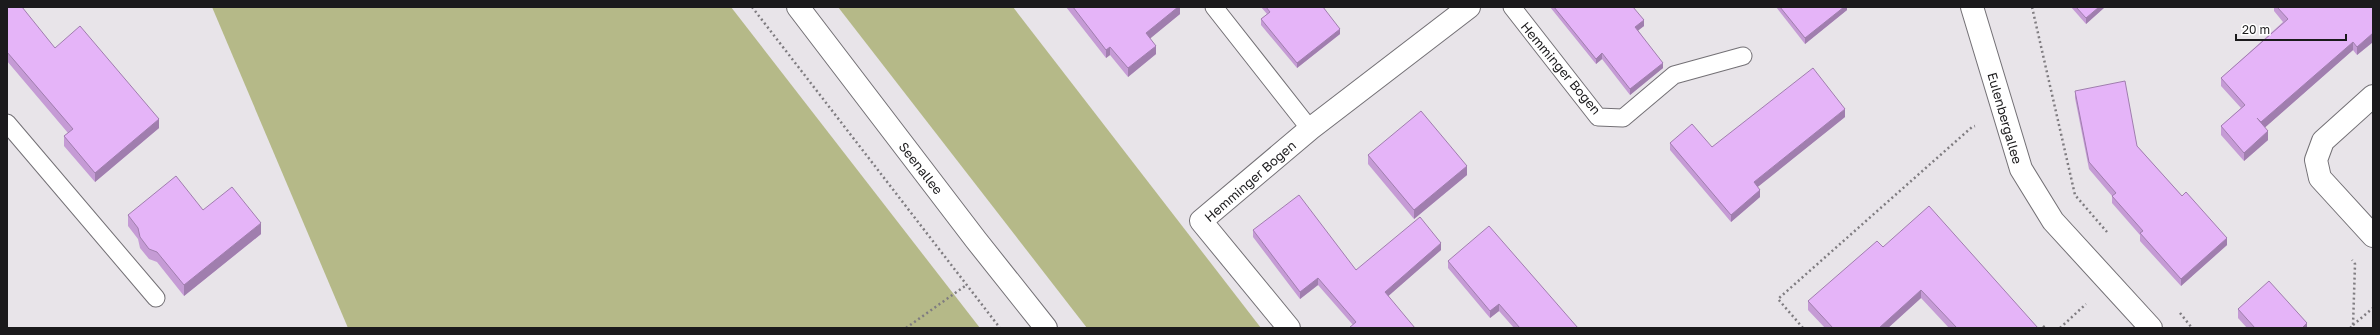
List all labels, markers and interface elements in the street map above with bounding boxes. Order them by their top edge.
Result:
scale bar [2236,16,2346,42]
street label: Hemminger Bogen [1518,18,1604,118]
text: 20 m [2242,22,2270,37]
street label: Eulenbergallee [1984,70,2026,166]
street label: Hemminger Bogen [1201,137,1299,225]
street label: Seenallee [896,139,946,197]

